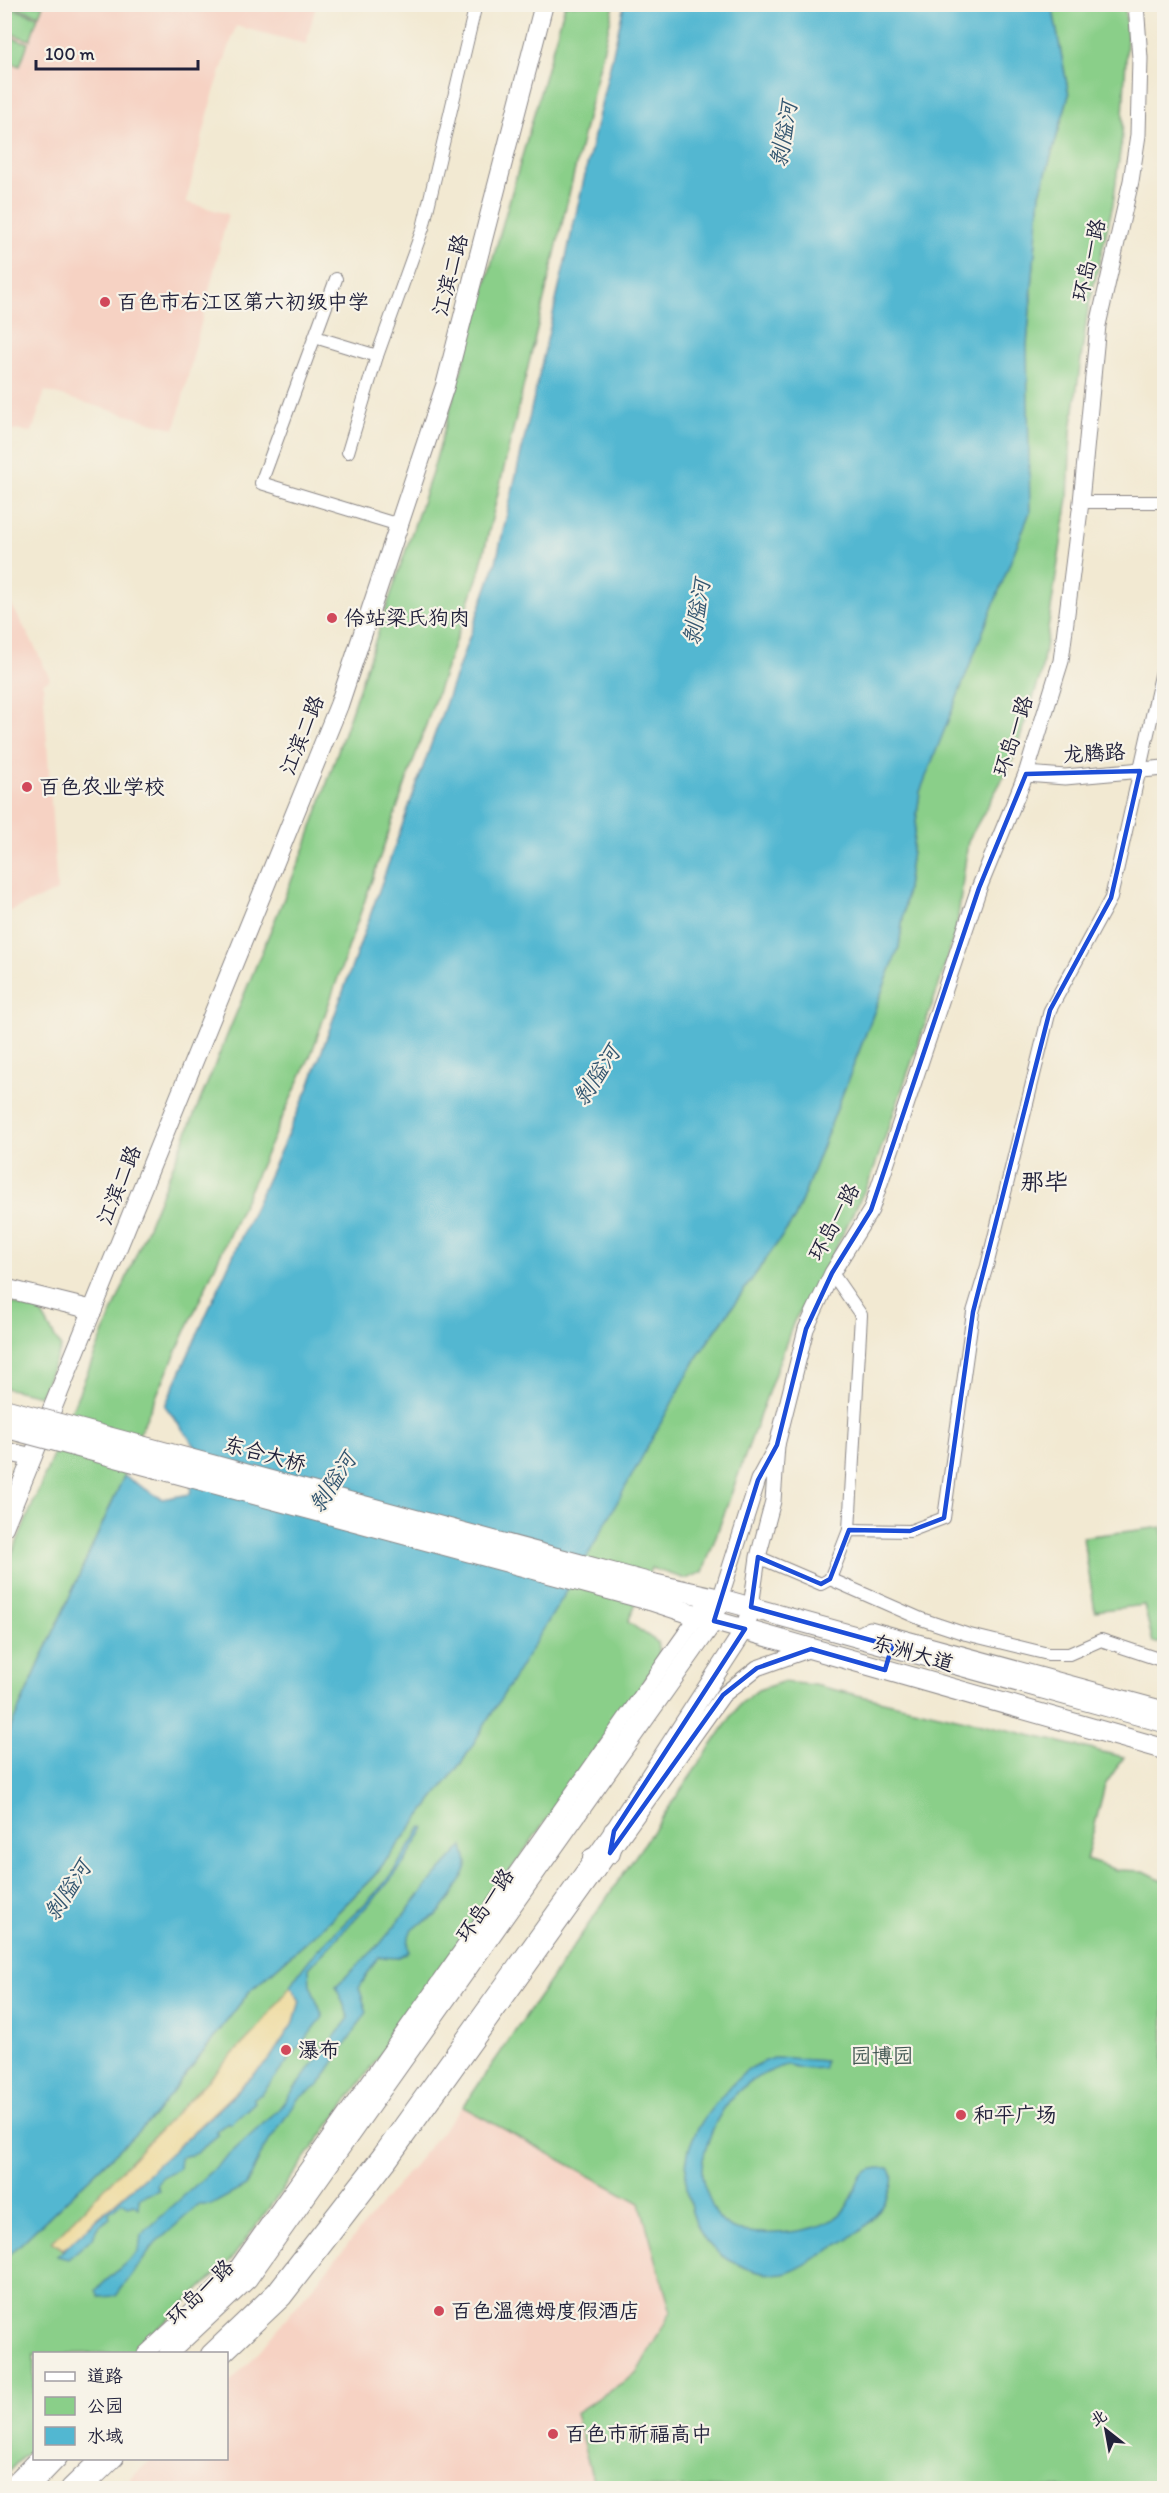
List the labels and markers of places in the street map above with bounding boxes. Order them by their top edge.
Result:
place label: 百色市右江区第六初级中学 [117,289,369,314]
marker: 百色市右江区第六初级中学 [98,295,112,309]
place label: 伶站梁氏狗肉 [344,605,470,630]
marker: 伶站梁氏狗肉 [325,611,339,625]
place label: 百色农业学校 [39,774,165,799]
marker: 百色农业学校 [20,780,34,794]
place label: 瀑布 [298,2037,340,2062]
marker: 瀑布 [279,2043,293,2057]
place label: 和平广场 [973,2102,1057,2127]
marker: 和平广场 [954,2108,968,2122]
place label: 百色温德姆度假酒店 [451,2298,640,2323]
marker: 百色温德姆度假酒店 [432,2304,446,2318]
place label: 百色市祈福高中 [565,2421,712,2446]
marker: 百色市祈福高中 [546,2427,560,2441]

